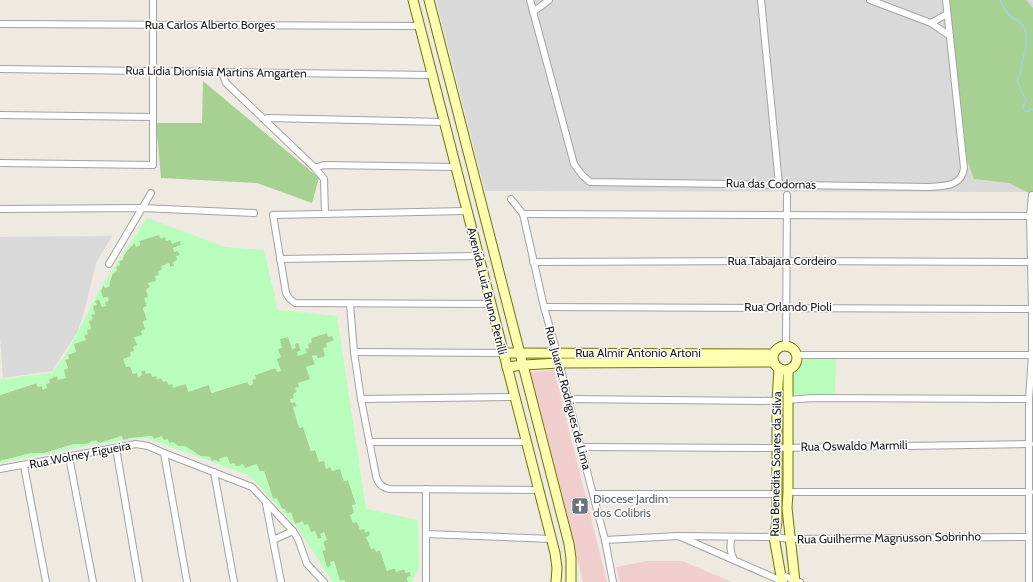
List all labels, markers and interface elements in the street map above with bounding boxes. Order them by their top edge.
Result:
street label: Rua Carlos Alberto Borges [145,17,275,32]
street label: Rua Lídia Dionísia Martins Amgarten [125,62,307,81]
street label: Rua das Codornas [726,175,816,192]
street label: Avenida Luiz Bruno Petrilli [464,225,511,356]
street label: Rua Tabajara Cordeiro [727,253,837,268]
street label: Rua Orlando Pioli [744,299,832,314]
street label: Rua Juarez Rodrigues de Lima [542,324,595,472]
street label: Rua Almir Antonio Artoni [575,345,701,360]
street label: Rua Benedita Soares da Silva [767,391,784,537]
street label: Rua Wolney Figueira [28,437,132,472]
street label: Rua Oswaldo Marmili [800,437,908,454]
place label: Diocese Jardim dos Colibris [593,491,668,520]
church icon: Diocese Jardim dos Colibris [570,496,590,516]
street label: Rua Guilherme Magnusson Sobrinho [797,528,982,547]

